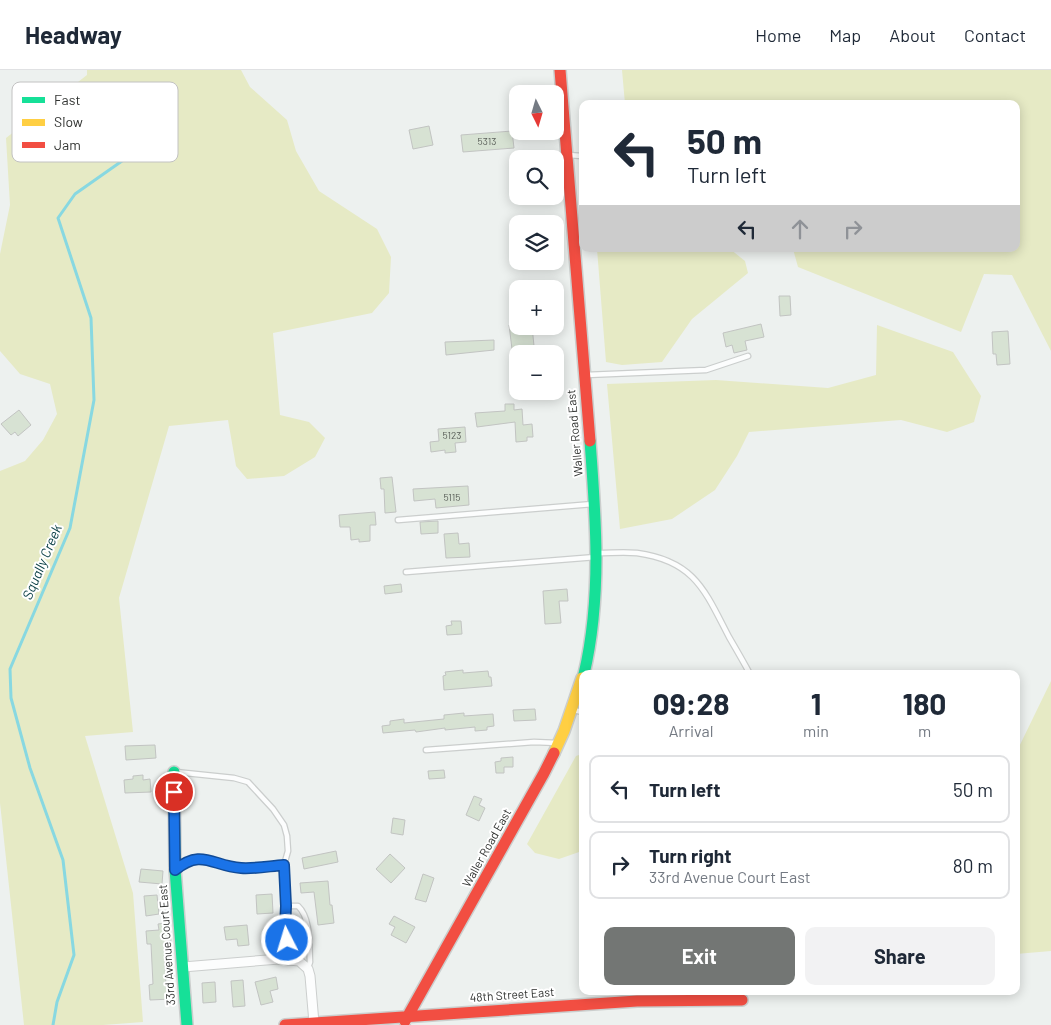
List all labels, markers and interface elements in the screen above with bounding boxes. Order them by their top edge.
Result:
text: Headway [25,20,122,49]
text: Home [755,24,801,46]
text: Map [829,24,861,46]
text: About [889,24,936,46]
text: Contact [964,24,1026,46]
legend [12,82,178,162]
north arrow [509,85,564,140]
map controls [509,85,564,400]
text: Fast [54,91,80,108]
text: Slow [54,113,83,130]
text: 50 m [687,119,762,161]
icon: left [604,120,669,185]
house number: 5313 [478,135,496,147]
text: Jam [54,136,81,153]
button: search [509,150,564,205]
text: Turn left [687,161,767,187]
button: layers [509,215,564,270]
icon: left [733,215,761,243]
icon: ahead [786,215,814,243]
icon: right [839,215,867,243]
button: + [509,280,564,335]
button: − [509,345,564,400]
street label: Waller Road East [563,389,585,477]
house number: 5123 [443,429,461,441]
house number: 5115 [443,491,461,503]
water label: Squally Creek [18,522,65,602]
text: 09:28 [653,685,730,721]
text: 1 [811,685,821,721]
text: 180 [903,685,946,721]
text: Arrival [669,721,713,740]
text: min [803,721,829,740]
text: m [918,721,931,740]
pin [153,771,195,813]
icon: left [606,775,634,803]
icon: arrive [160,778,188,806]
text: Turn left [649,778,720,801]
text: 50 m [953,778,993,801]
street label: Waller Road East [459,806,513,889]
text: Turn right [649,844,731,867]
icon: right [606,851,634,879]
text: 80 m [953,854,993,877]
text: 33rd Avenue Court East [649,867,811,886]
street label: 33rd Avenue Court East [155,884,177,1006]
position arrow [260,913,312,965]
button: Exit [604,927,795,985]
button: Share [805,927,995,985]
street label: 48th Street East [469,984,555,1004]

